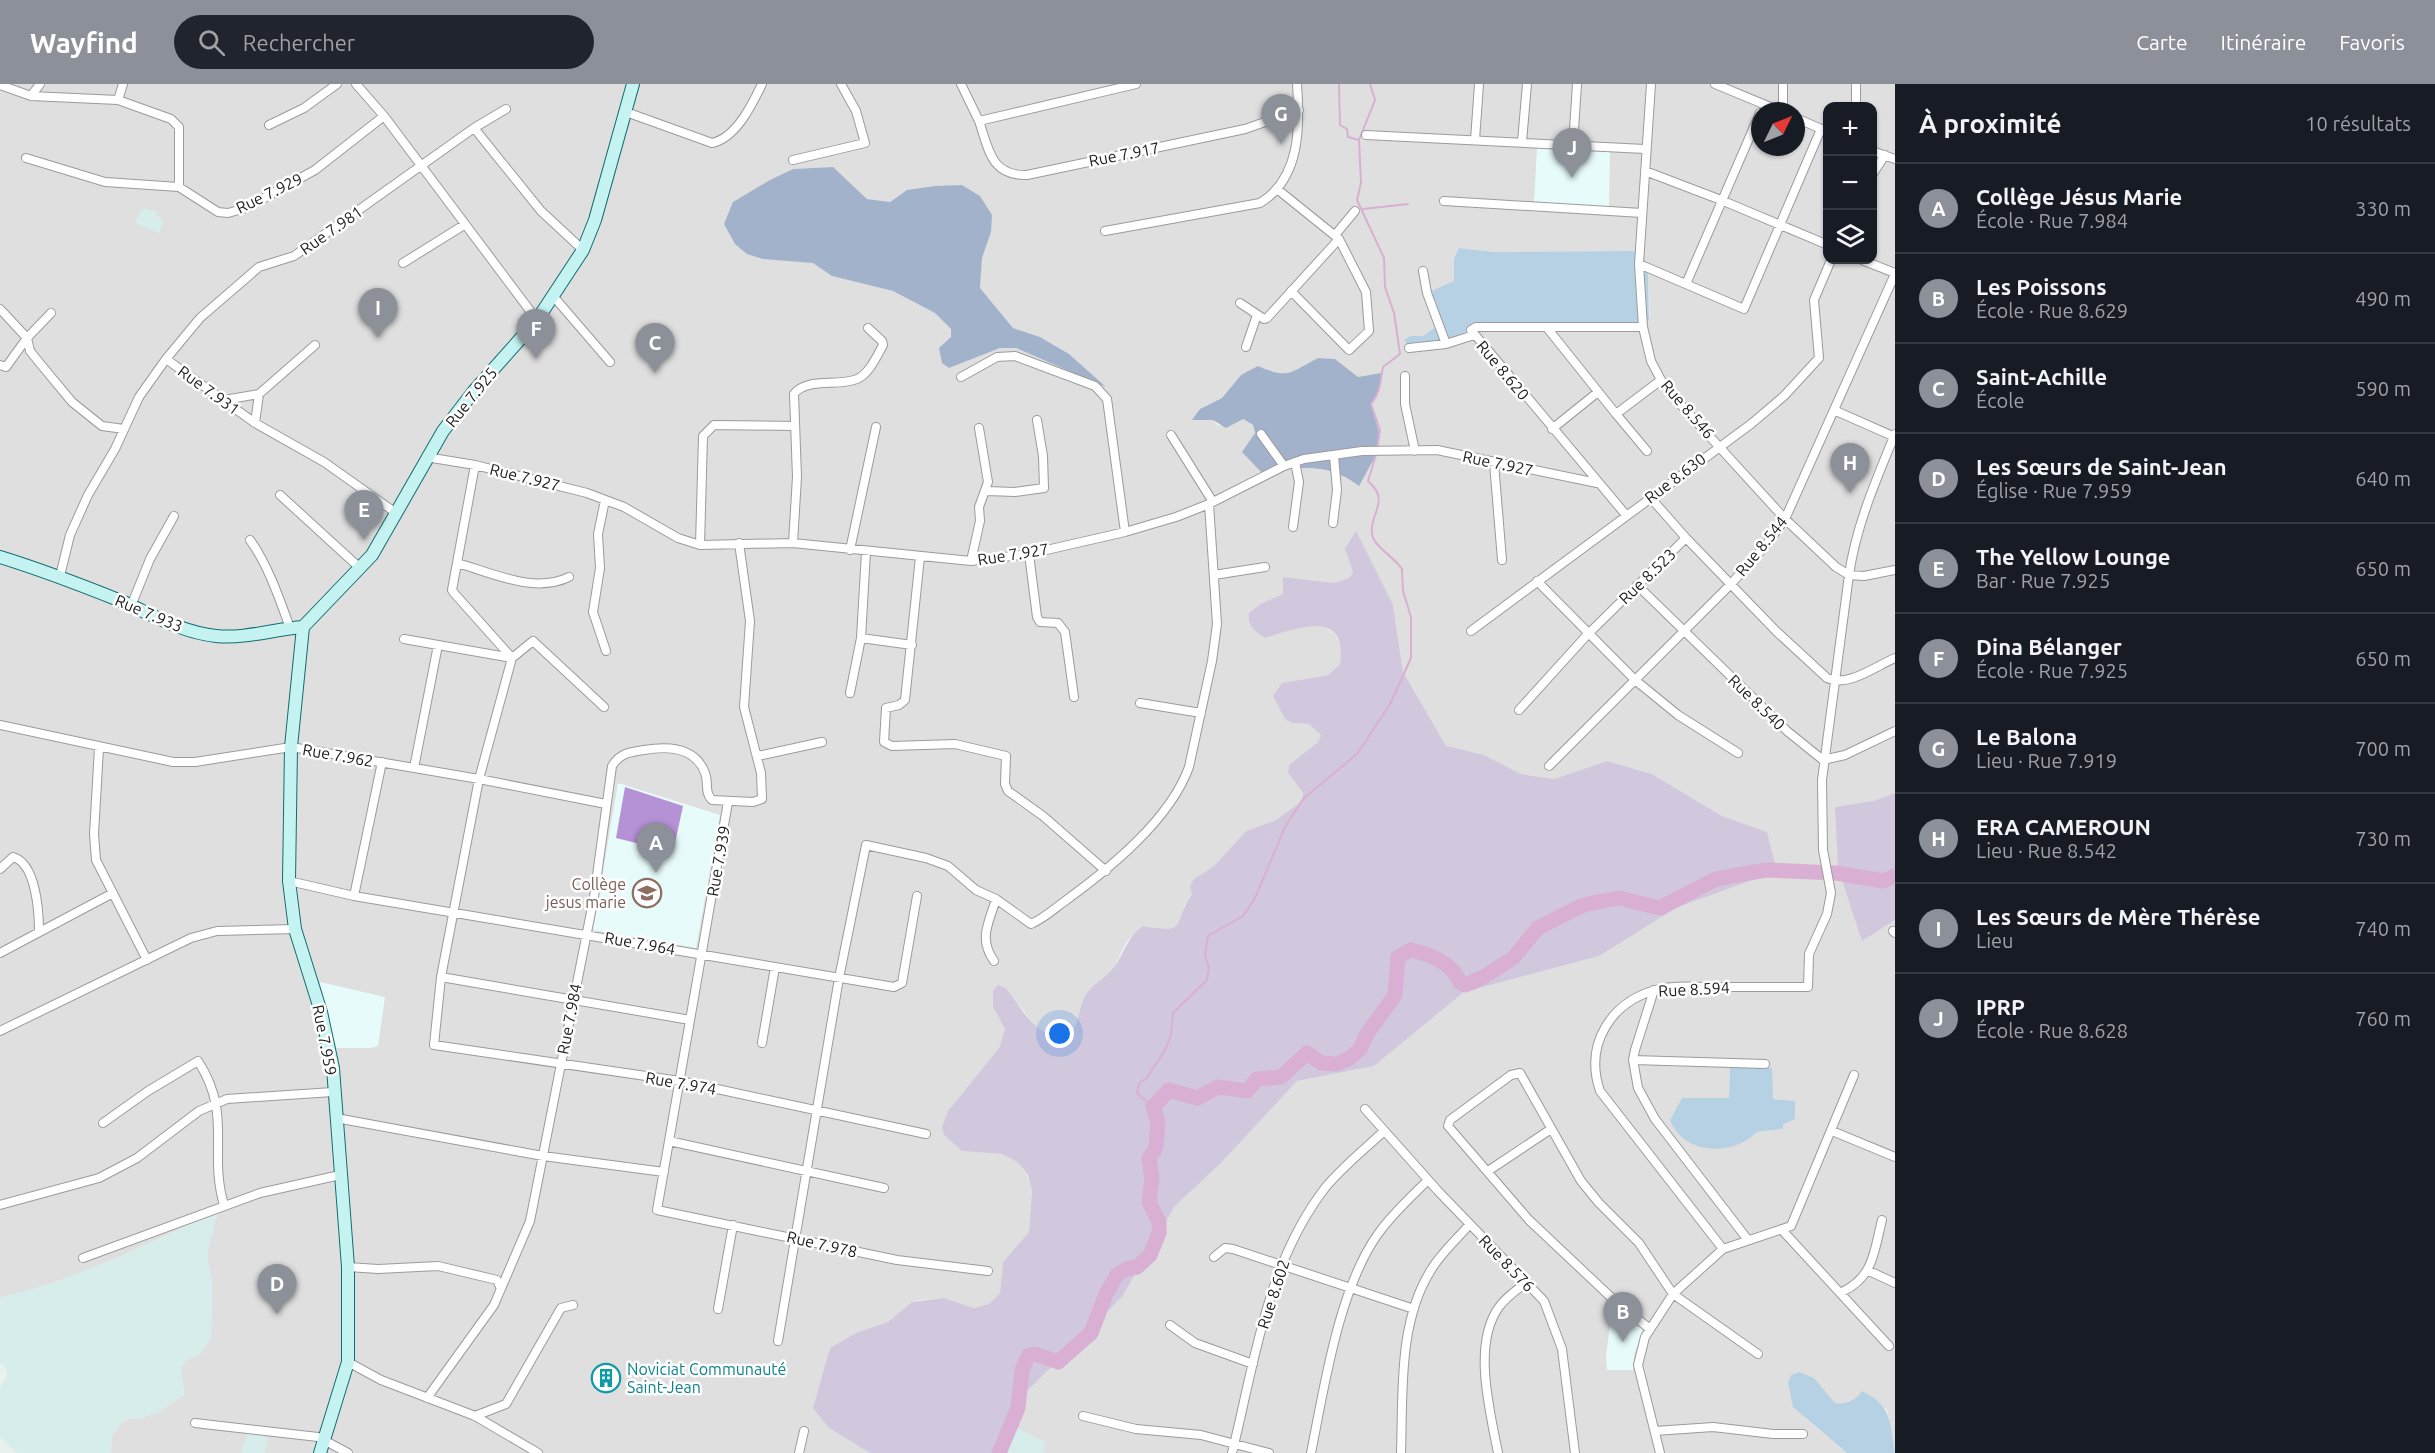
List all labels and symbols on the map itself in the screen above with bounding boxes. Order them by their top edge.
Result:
pin: G [1262,94,1300,144]
north arrow [1751,102,1805,156]
pin: J [1552,128,1592,178]
street label: Rue 7.917 [1087,138,1161,170]
street label: Rue 7.929 [233,169,305,217]
street label: Rue 7.981 [296,202,366,258]
pin: I [358,288,398,338]
pin: F [516,310,556,359]
pin: C [636,324,674,373]
street label: Rue 8.620 [1473,337,1533,403]
street label: Rue 7.931 [175,362,243,418]
street label: Rue 7.925 [441,363,501,431]
street label: Rue 8.546 [1658,376,1718,442]
pin: H [1830,444,1870,493]
street label: Rue 7.927 [1461,447,1535,479]
street label: Rue 8.630 [1641,449,1709,507]
street label: Rue 7.927 [488,460,562,494]
pin: E [344,490,384,540]
street label: Rue 8.544 [1731,512,1791,580]
street label: Rue 7.927 [976,540,1050,568]
street label: Rue 8.523 [1615,545,1679,607]
street label: Rue 7.933 [113,591,185,635]
street label: Rue 8.540 [1725,671,1789,733]
street label: Rue 7.962 [301,740,375,770]
pin: A [636,824,676,873]
street label: Rue 7.939 [703,824,733,898]
place label: Collège jesus marie [544,875,626,911]
school or university icon: Collège jesus marie [631,877,663,909]
street label: Rue 7.964 [603,928,677,958]
street label: Rue 8.594 [1658,978,1730,1000]
street label: Rue 7.984 [553,982,585,1056]
street label: Rue 7.959 [309,1003,341,1077]
your location [1045,1019,1074,1048]
street label: Rue 7.974 [644,1068,718,1098]
street label: Rue 7.978 [785,1227,859,1261]
street label: Rue 8.576 [1476,1231,1538,1295]
street label: Rue 8.602 [1253,1257,1293,1331]
pin: D [258,1264,296,1314]
pin: B [1604,1292,1642,1342]
place label: Noviciat Communauté Saint-Jean [627,1360,786,1396]
building icon: Noviciat Communauté Saint-Jean [590,1362,622,1394]

